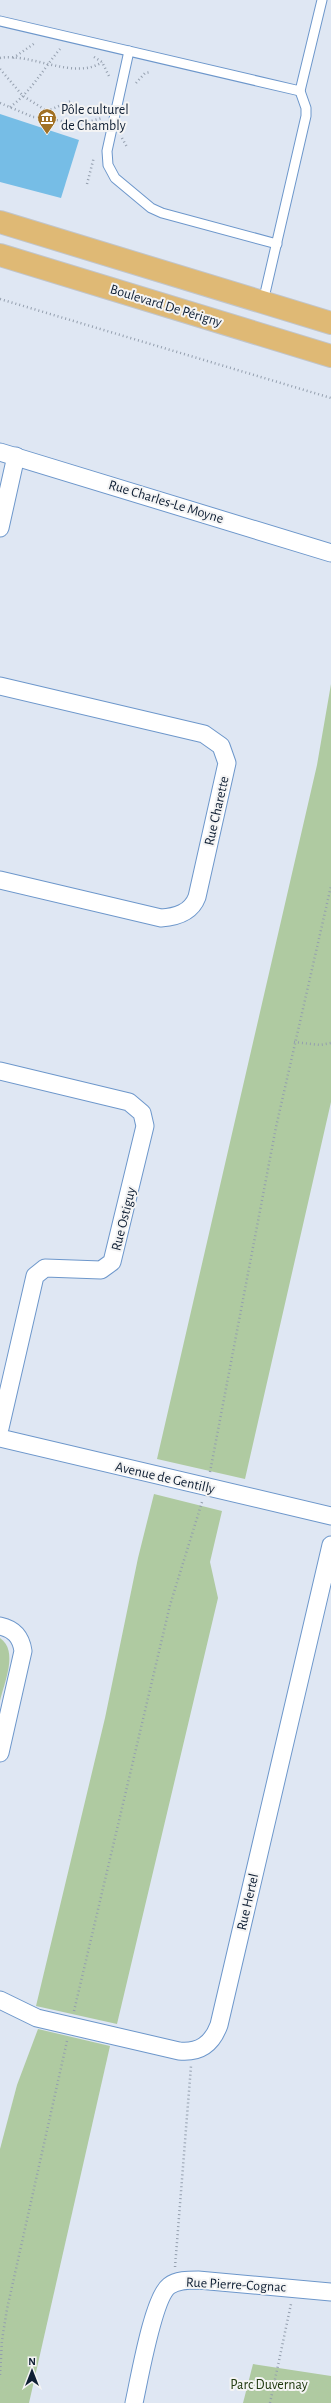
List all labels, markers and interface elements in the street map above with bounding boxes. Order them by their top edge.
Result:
place label: Pôle culturel de Chambly [61,103,129,133]
museum icon: Pôle culturel de Chambly [36,107,58,135]
street label: Boulevard De Périgny [108,282,224,330]
street label: Rue Charles-Le Moyne [107,478,225,526]
street label: Rue Charette [202,775,232,847]
street label: Rue Ostiguy [109,1186,139,1252]
street label: Avenue de Gentilly [114,1460,216,1496]
street label: Rue Hertel [235,1872,261,1932]
street label: Rue Pierre-Cognac [186,2275,287,2295]
north arrow [12,2351,52,2391]
text: N [28,2356,36,2367]
park label: Parc Duvernay [230,2378,308,2392]

